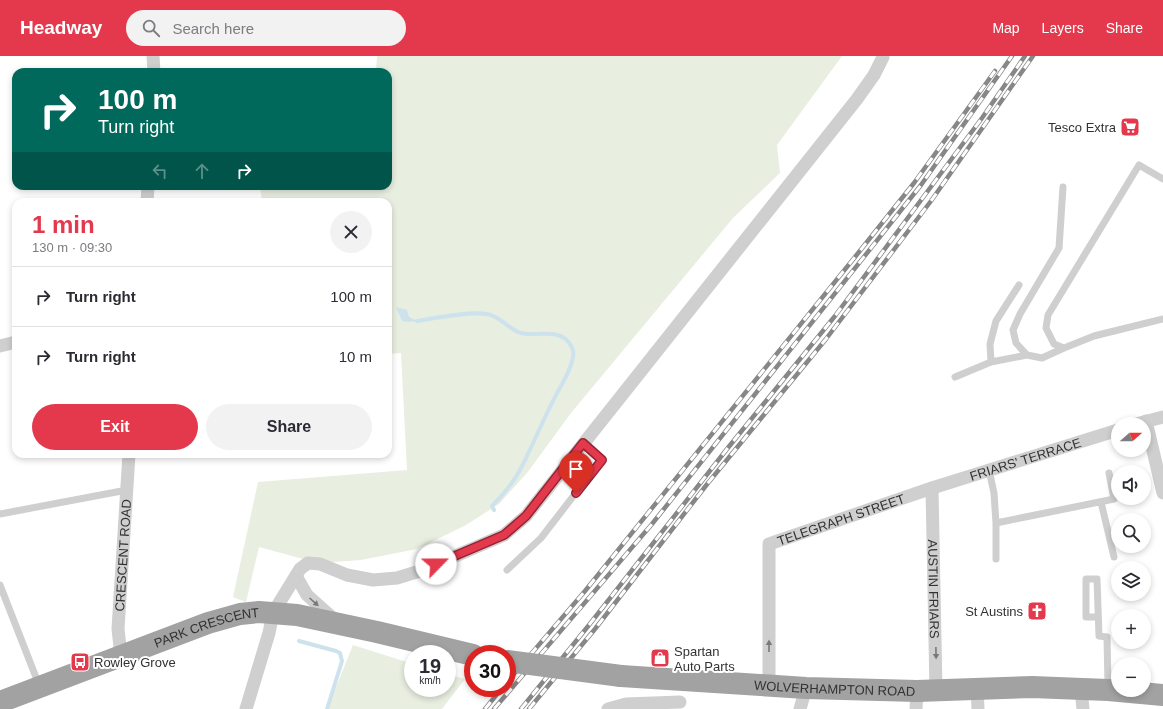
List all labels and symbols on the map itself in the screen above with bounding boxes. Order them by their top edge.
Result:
supermarket icon: Tesco Extra [1119,116,1141,138]
place label: Tesco Extra [1048,120,1117,135]
north arrow [1111,417,1151,457]
street label: FRIARS' TERRACE [968,435,1083,484]
pin [559,452,593,493]
street label: TELEGRAPH STREET [775,491,907,549]
street label: CRESCENT ROAD [112,499,134,612]
street label: AUSTIN FRIARS [925,539,942,639]
position arrow [415,543,457,585]
one-way arrow [309,597,319,607]
church icon: St Austins [1026,600,1048,622]
place label: St Austins [965,604,1023,619]
street label: PARK CRESCENT [152,605,260,651]
one-way arrow [766,639,772,652]
place label: Spartan Auto Parts [674,644,735,674]
speed limit sign: 30 [464,645,516,697]
shop icon: Spartan Auto Parts [649,647,671,669]
one-way arrow [932,647,939,659]
bus stop icon: Rowley Grove [69,651,91,673]
place label: Rowley Grove [94,655,176,670]
street label: WOLVERHAMPTON ROAD [753,678,915,699]

